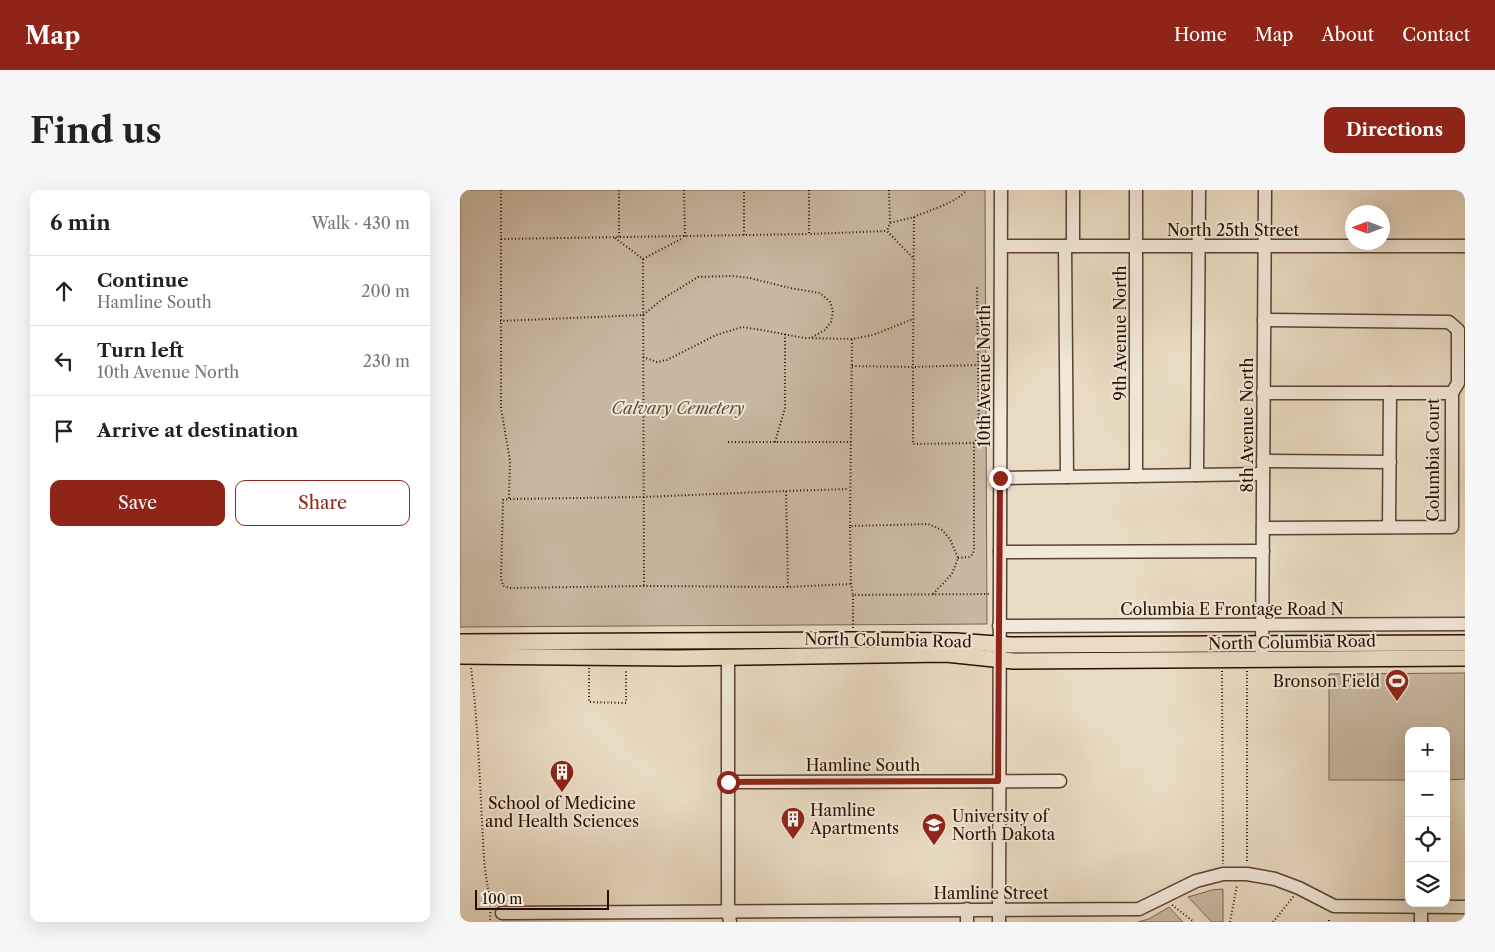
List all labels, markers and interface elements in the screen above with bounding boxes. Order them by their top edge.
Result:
text: Map [25,21,80,50]
text: Home [1174,24,1227,46]
text: Map [1255,24,1293,46]
text: About [1321,24,1374,46]
text: Contact [1402,24,1470,46]
button: Directions [1324,107,1465,153]
text: Find us [30,109,162,152]
north arrow [1345,205,1390,250]
text: 6 min [50,210,111,235]
text: Walk · 430 m [311,213,410,233]
street label: North 25th Street [1167,220,1300,240]
street label: 9th Avenue North [1110,266,1130,400]
text: Continue [97,269,189,292]
icon: ahead [50,277,78,305]
text: 200 m [361,281,410,301]
text: Hamline South [97,292,212,312]
street label: 10th Avenue North [974,305,994,447]
text: Turn left [97,339,184,362]
icon: left [50,347,78,375]
text: 230 m [363,351,410,371]
street label: 8th Avenue North [1237,358,1257,492]
text: 10th Avenue North [97,362,239,382]
park label: Calvary Cemetery [611,398,745,418]
street label: Columbia Court [1423,398,1443,522]
icon: arrive [50,417,78,445]
text: Arrive at destination [97,419,298,442]
route end [989,467,1012,490]
button: Save [50,480,225,526]
button: Share [235,480,410,526]
street label: Columbia E Frontage Road N [1120,599,1344,619]
street label: North Columbia Road [804,629,972,651]
street label: North Columbia Road [1208,631,1376,653]
sports icon: Bronson Field [1384,668,1410,702]
place label: Bronson Field [1273,671,1380,691]
map controls [1405,727,1450,907]
button: + [1405,727,1450,772]
street label: Hamline South [806,755,920,775]
building icon: School of Medicine and Health Sciences [549,759,575,793]
route start [717,771,740,794]
button: − [1405,772,1450,817]
place label: School of Medicine and Health Sciences [485,793,639,831]
place label: Hamline Apartments [809,800,899,838]
building icon: Hamline Apartments [780,806,806,840]
place label: University of North Dakota [952,806,1056,844]
school or university icon: University of North Dakota [921,812,947,846]
button: locate [1405,817,1450,862]
button: layers [1405,862,1450,907]
street label: Hamline Street [933,883,1049,903]
scale bar [475,887,609,910]
text: 100 m [482,890,522,908]

